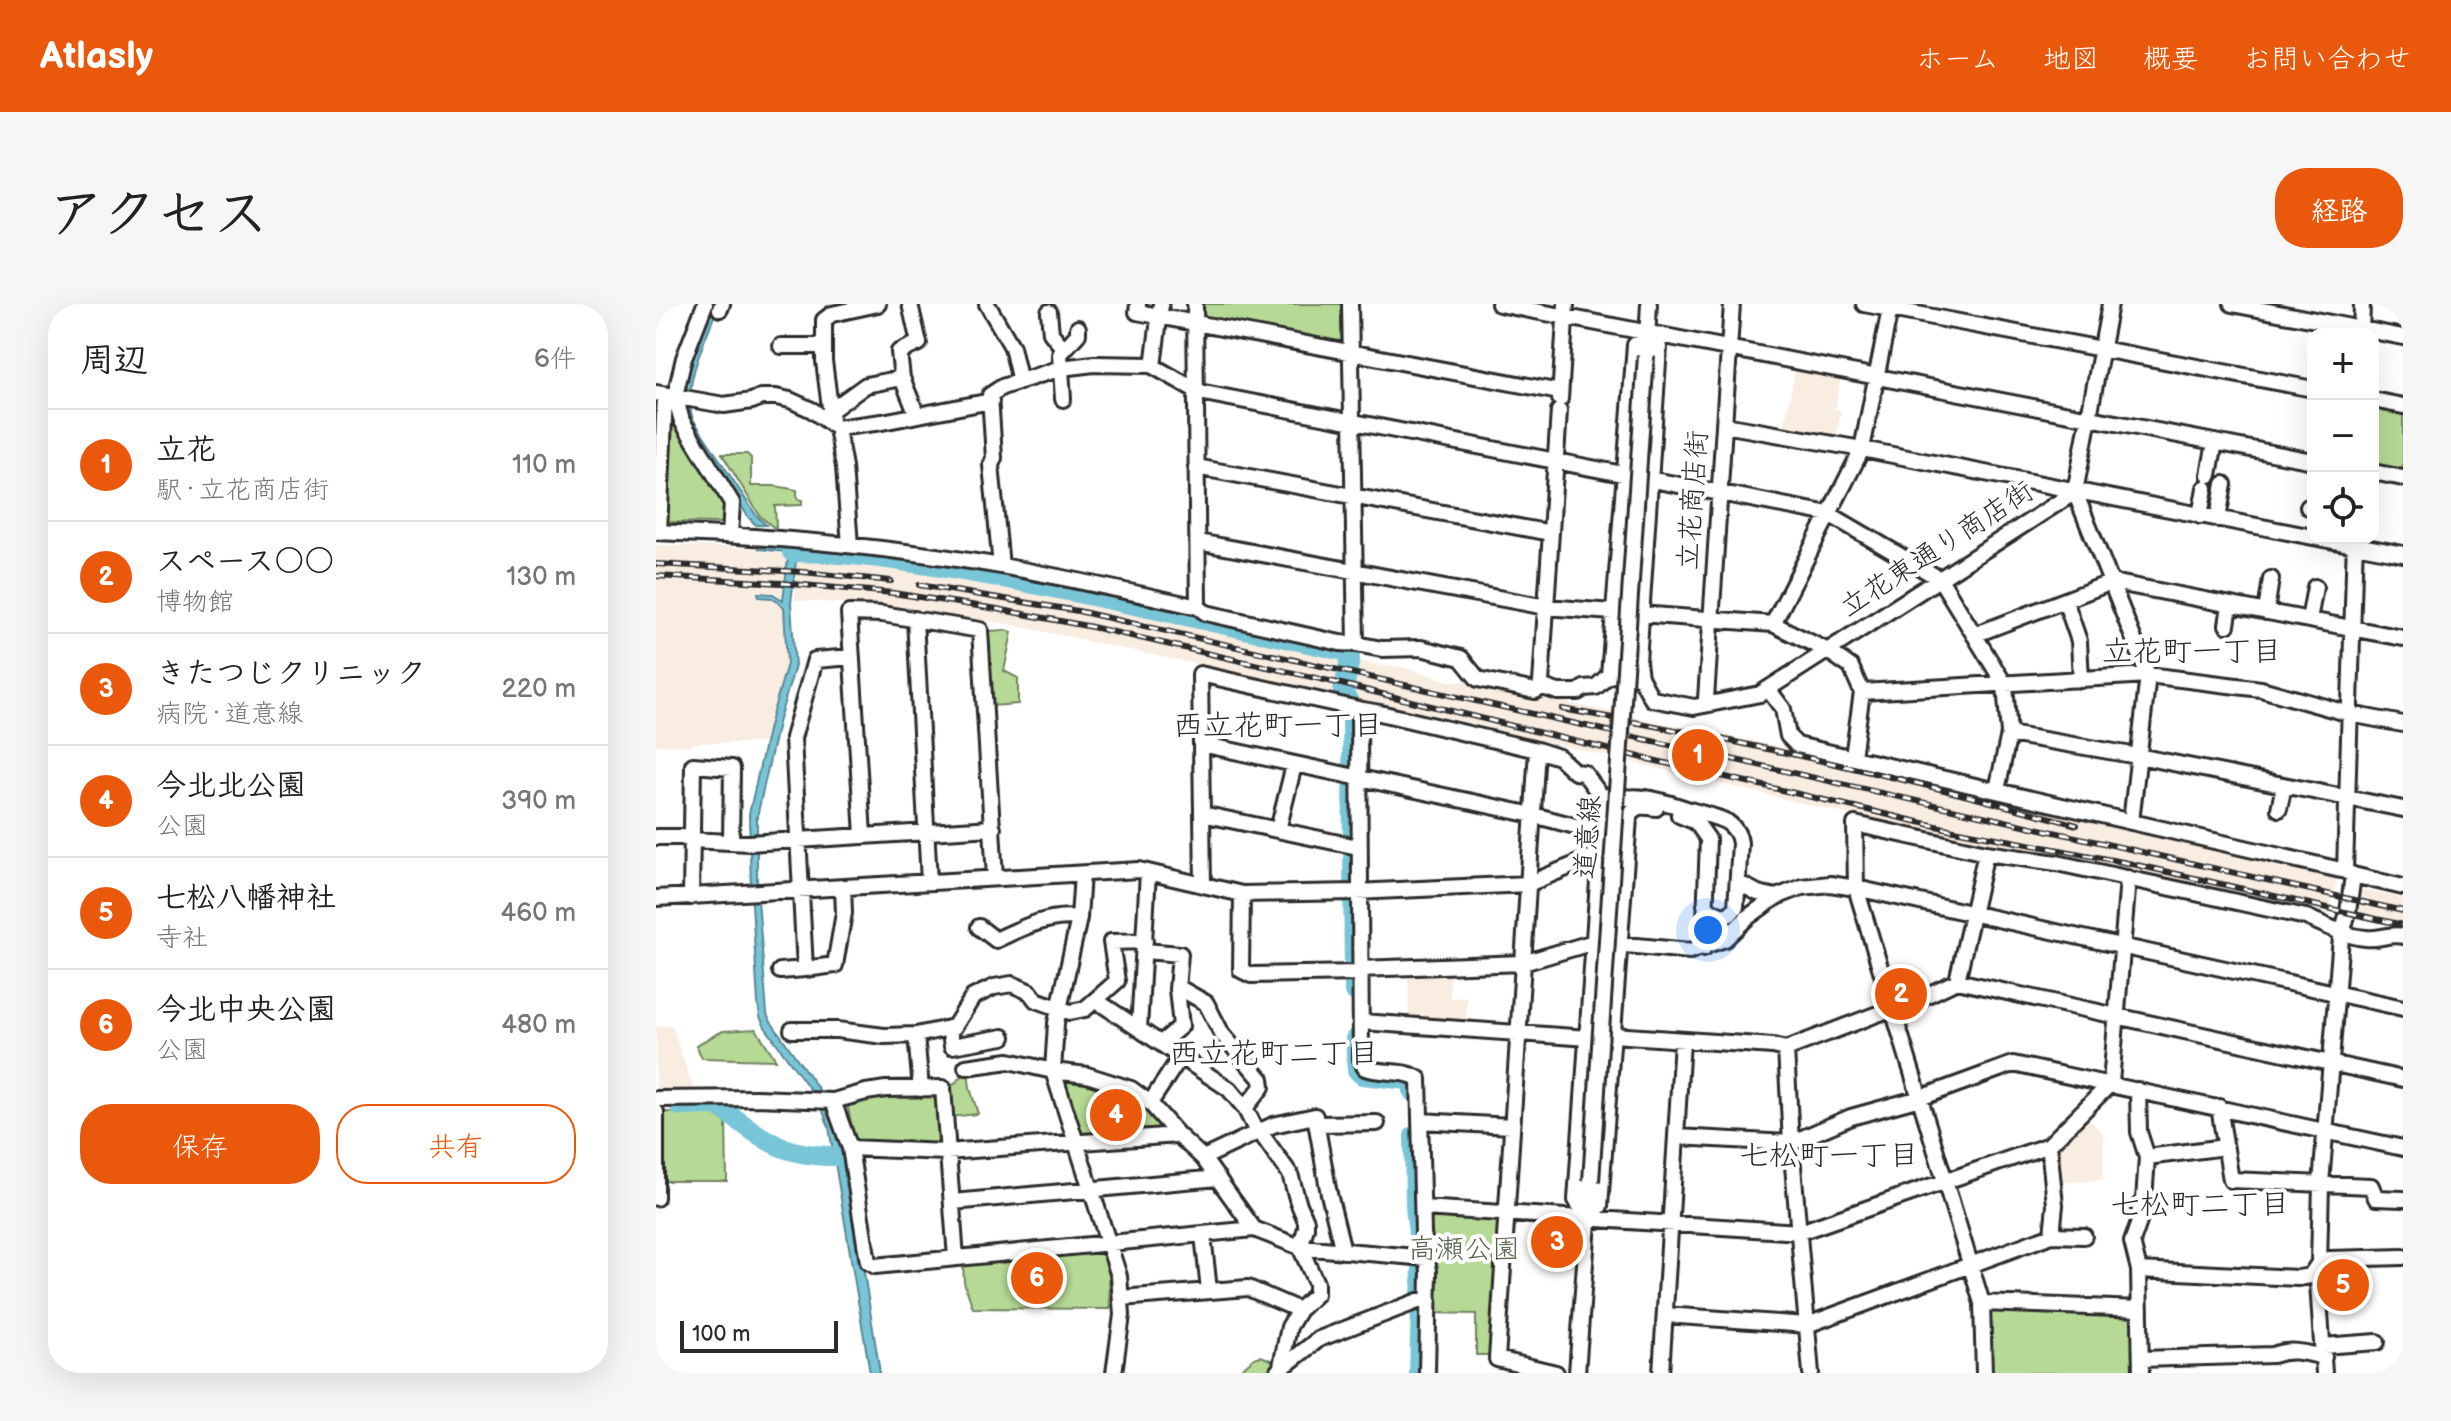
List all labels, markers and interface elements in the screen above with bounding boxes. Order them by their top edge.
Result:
text: Atlasly [40,34,153,79]
text: ホーム [1916,43,1999,76]
text: 地図 [2043,43,2099,76]
text: 概要 [2143,43,2199,76]
text: お問い合わせ [2243,43,2411,76]
button: 経路 [2275,168,2403,248]
text: アクセス [48,182,269,249]
map controls [2307,328,2379,544]
button: + [2307,328,2379,400]
text: 周辺 [80,340,148,381]
text: 6件 [534,344,576,375]
button: − [2307,400,2379,472]
street label: 立花商店街 [1672,429,1714,571]
text: 立花 [156,432,216,468]
text: 1 [101,450,111,481]
text: 110 m [512,450,576,481]
button: locate [2307,472,2379,544]
street label: 立花東通り商店街 [1834,474,2040,624]
text: 駅 · 立花商店街 [156,475,329,506]
text: スペース○○ [156,544,334,580]
text: 2 [98,562,114,593]
text: 130 m [506,562,576,593]
text: 博物館 [156,587,234,618]
district label: 立花町一丁目 [2102,634,2282,670]
text: きたつじクリニック [156,656,426,692]
text: 3 [98,674,114,705]
text: 220 m [502,674,576,705]
text: 病院 · 道意線 [156,699,303,730]
district label: 西立花町一丁目 [1173,708,1383,744]
pin: 1 [1672,725,1724,785]
text: 今北北公園 [156,768,306,804]
text: 4 [98,786,114,817]
text: 390 m [501,786,576,817]
street label: 道意線 [1569,794,1607,880]
text: 公園 [156,811,208,842]
text: 七松八幡神社 [156,880,336,916]
text: 5 [98,898,114,929]
text: 460 m [500,898,576,929]
your location [1688,910,1728,950]
text: 寺社 [156,923,208,954]
pin: 2 [1875,964,1927,1024]
text: 今北中央公園 [156,992,336,1028]
text: 6 [98,1010,114,1041]
text: 480 m [501,1010,576,1041]
text: 公園 [156,1035,208,1066]
district label: 西立花町二丁目 [1169,1036,1379,1072]
pin: 4 [1090,1085,1142,1145]
button: 保存 [80,1104,320,1184]
button: 共有 [336,1104,576,1184]
district label: 七松町一丁目 [1739,1138,1919,1174]
district label: 七松町二丁目 [2110,1187,2290,1223]
pin: 3 [1531,1212,1583,1272]
park label: 高瀬公園 [1408,1233,1520,1266]
pin: 6 [1011,1248,1063,1308]
pin: 5 [2317,1255,2369,1315]
scale bar [680,1317,838,1353]
text: 100 m [692,1321,751,1348]

